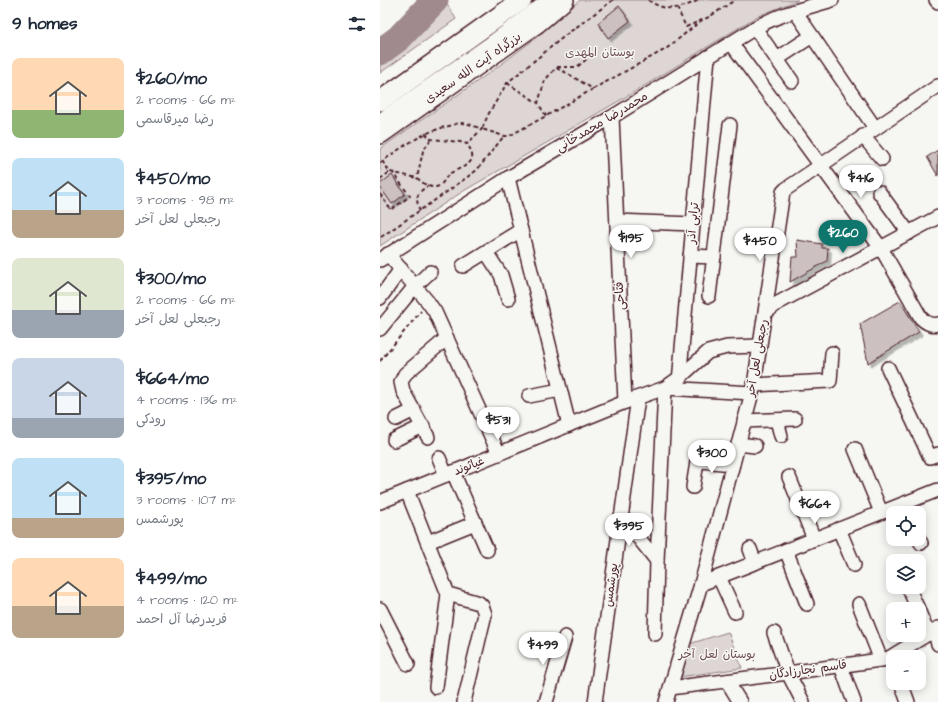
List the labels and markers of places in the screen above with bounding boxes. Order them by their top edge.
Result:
pin: $416 [837,165,885,199]
pin: $260 [819,220,867,254]
pin: $195 [607,225,655,259]
pin: $450 [736,228,784,262]
pin: $531 [474,407,522,441]
pin: $300 [688,440,736,474]
pin: $664 [791,491,839,525]
pin: $395 [605,513,653,547]
pin: $499 [519,632,567,666]

